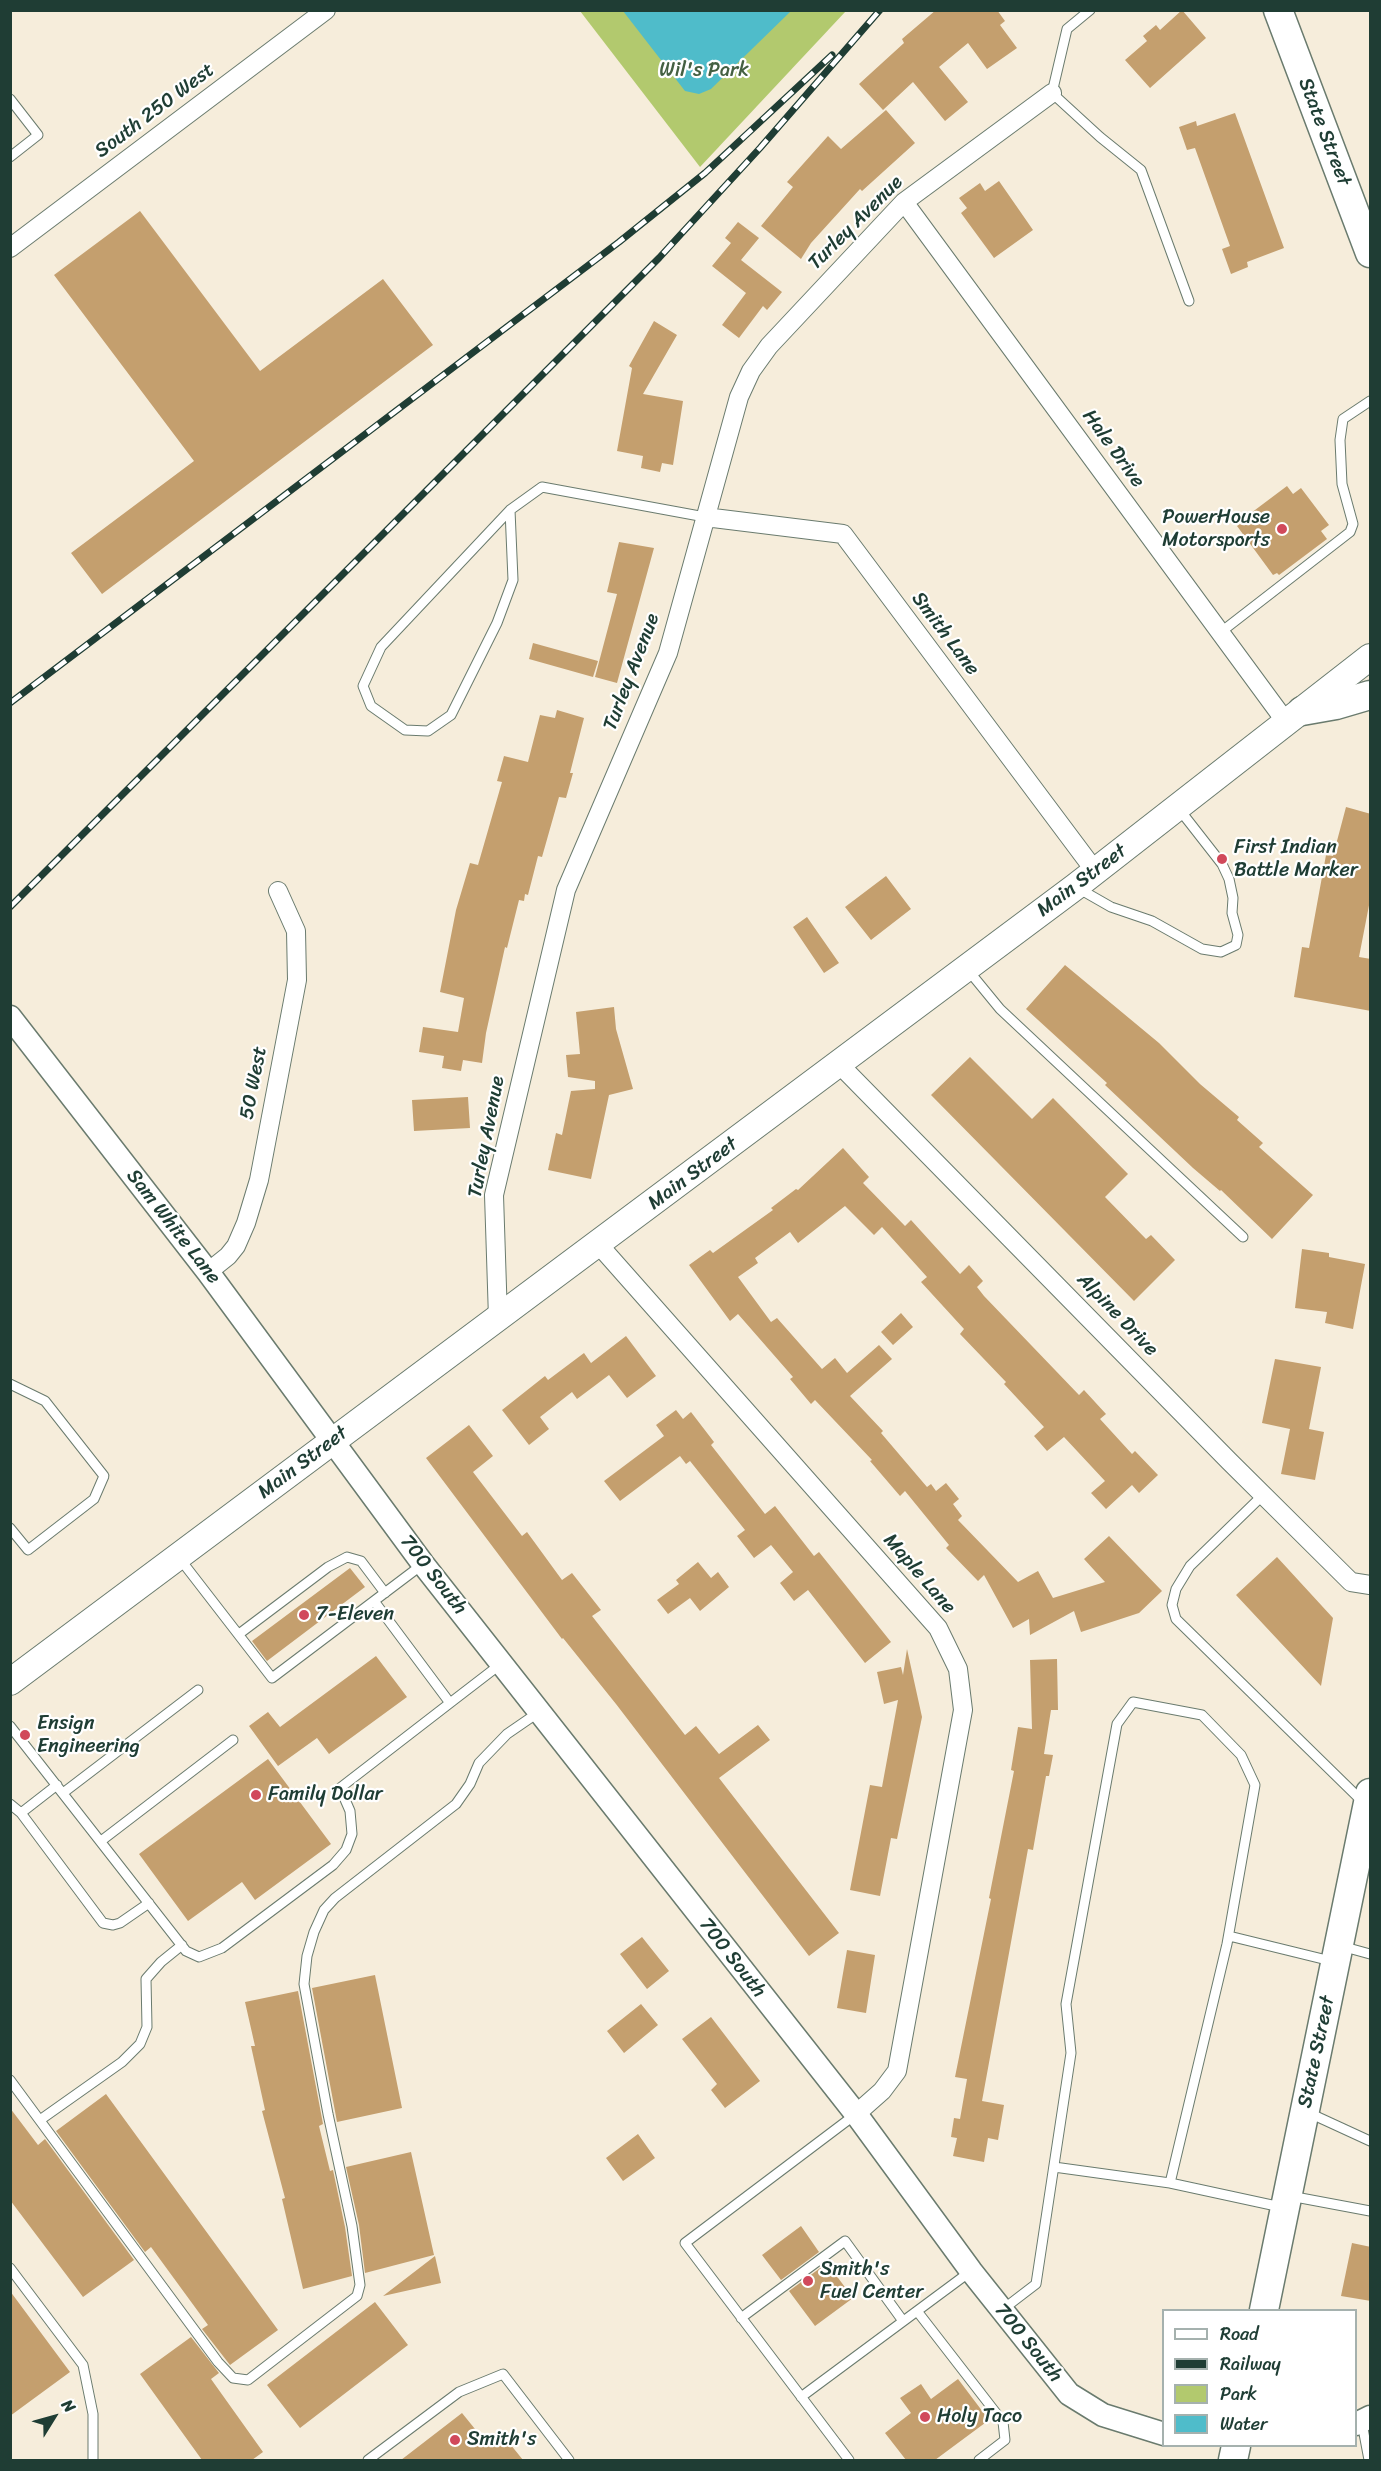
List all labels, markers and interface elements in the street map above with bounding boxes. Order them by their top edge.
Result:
street label: South 250 West [91,58,219,164]
park label: Wil's Park [659,59,749,83]
street label: State Street [1292,75,1356,189]
street label: Turley Avenue [804,171,908,275]
street label: Hale Drive [1077,405,1149,493]
place label: PowerHouse Motorsports [1162,506,1270,553]
marker: PowerHouse Motorsports [1275,522,1289,536]
street label: Smith Lane [906,588,984,680]
street label: Turley Avenue [599,610,665,734]
place label: First Indian Battle Marker [1234,836,1358,883]
street label: Main Street [1032,840,1132,922]
marker: First Indian Battle Marker [1215,852,1229,866]
street label: 50 West [235,1045,273,1121]
street label: Turley Avenue [463,1074,511,1200]
street label: Main Street [643,1133,743,1215]
street label: Sam White Lane [121,1165,225,1289]
street label: Alpine Drive [1071,1268,1163,1362]
street label: Main Street [253,1422,353,1504]
street label: Maple Lane [878,1529,960,1619]
street label: 700 South [394,1530,472,1620]
place label: 7-Eleven [316,1603,394,1627]
marker: 7-Eleven [297,1608,311,1622]
place label: Ensign Engineering [37,1712,140,1759]
marker: Ensign Engineering [18,1728,32,1742]
place label: Family Dollar [268,1783,383,1807]
marker: Family Dollar [249,1788,263,1802]
street label: 700 South [693,1913,771,2003]
street label: State Street [1293,1994,1341,2110]
place label: Smith's Fuel Center [820,2258,924,2305]
marker: Smith's Fuel Center [801,2274,815,2288]
street label: 700 South [989,2299,1067,2387]
legend [1162,2309,1357,2447]
text: Road [1220,2318,1259,2350]
text: Railway [1220,2348,1281,2380]
text: Park [1220,2378,1257,2410]
north arrow [24,2387,84,2447]
text: N [54,2393,84,2419]
place label: Holy Taco [937,2405,1022,2429]
text: Water [1220,2408,1267,2440]
marker: Holy Taco [918,2410,932,2424]
place label: Smith's [467,2428,536,2452]
marker: Smith's [448,2433,462,2447]

